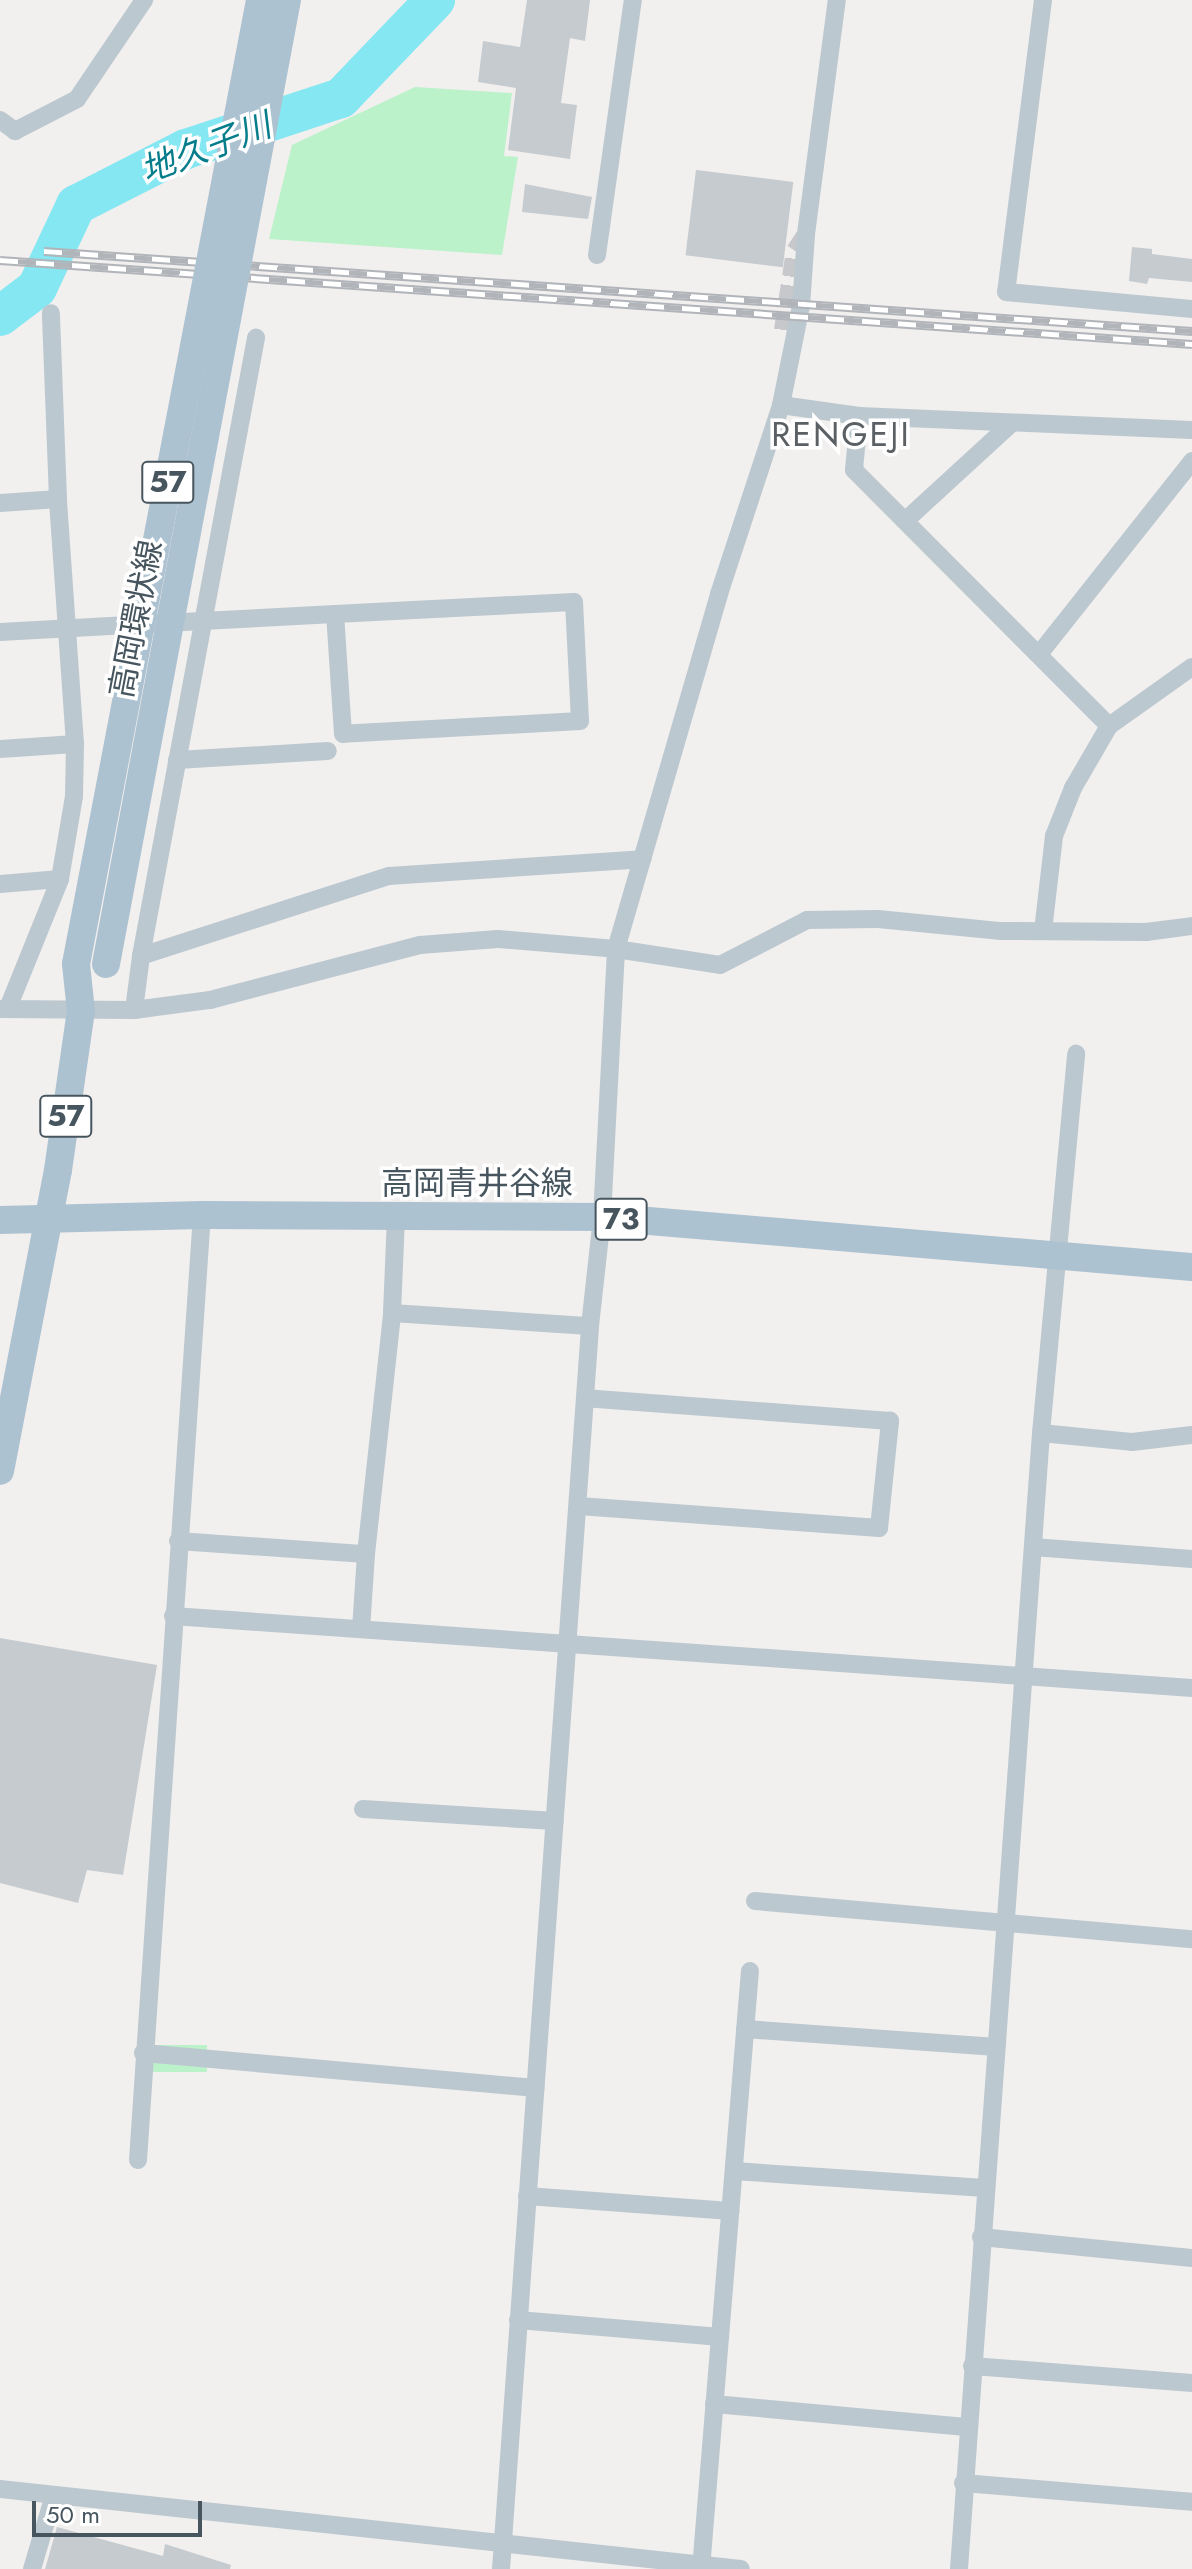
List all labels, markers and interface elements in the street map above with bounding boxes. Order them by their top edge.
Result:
water label: 地久子川 [135,105,277,191]
district label: RENGEJI [771,415,911,455]
road number: 57 [140,456,196,508]
street label: 高岡環状線 [102,537,170,701]
road number: 57 [38,1090,94,1142]
street label: 高岡青井谷線 [381,1164,573,1202]
road number: 73 [593,1193,649,1245]
scale bar [36,2485,206,2535]
text: 50 m [46,2497,100,2532]

